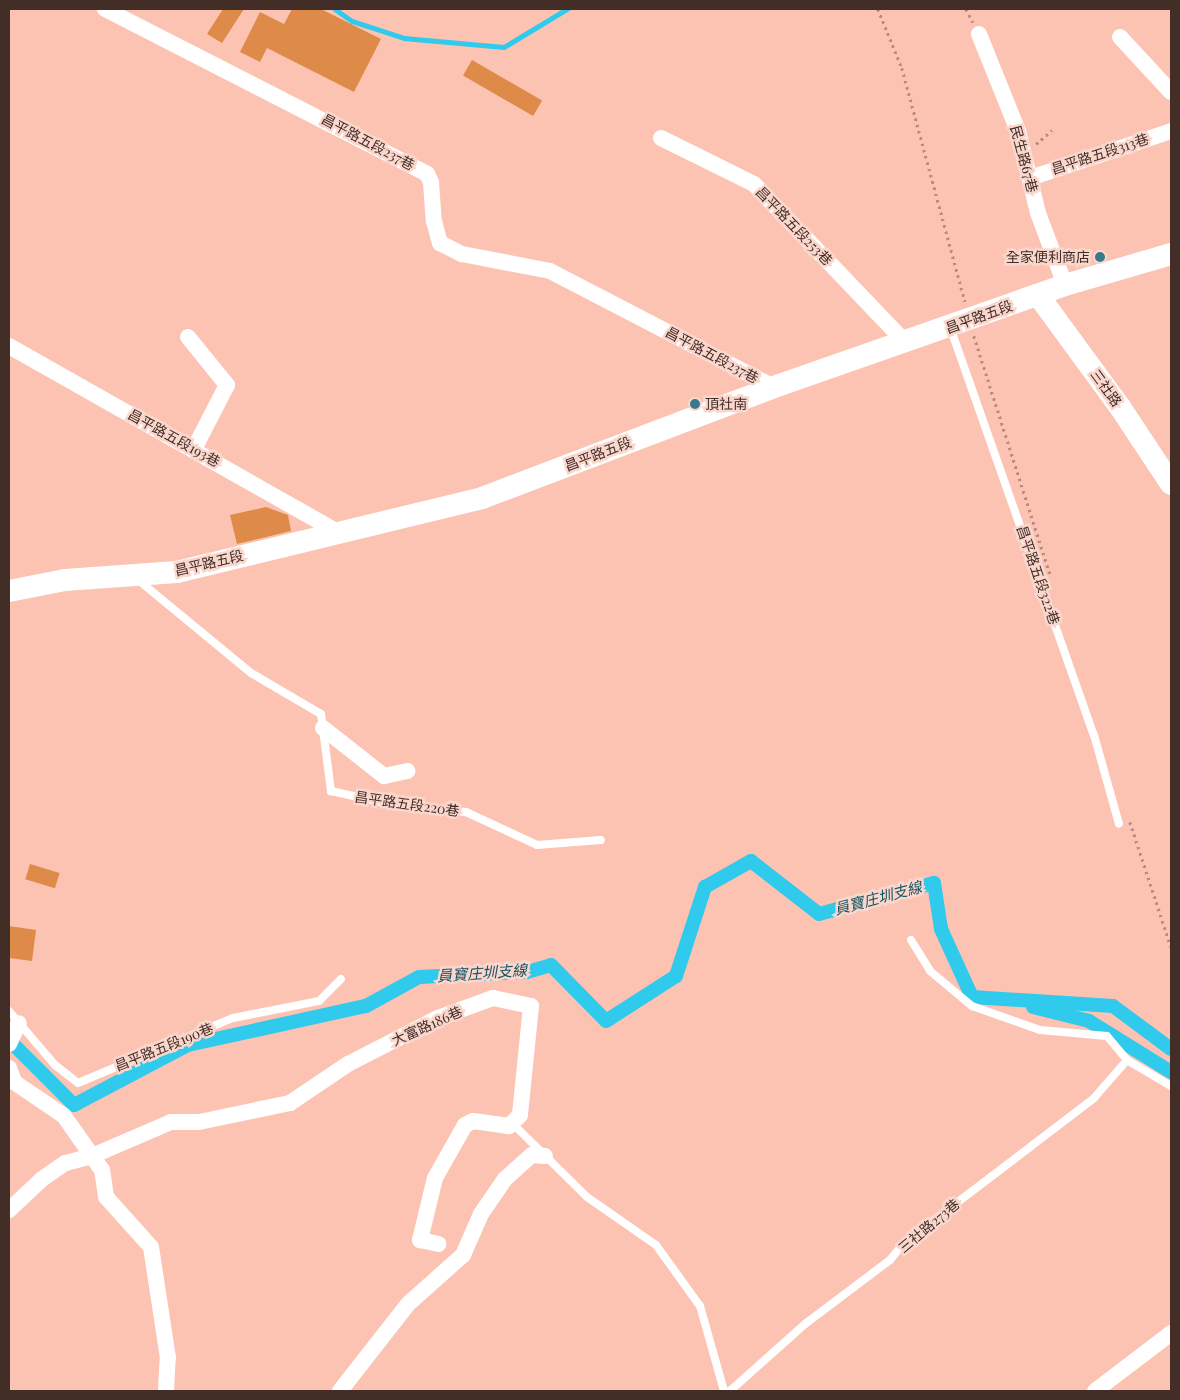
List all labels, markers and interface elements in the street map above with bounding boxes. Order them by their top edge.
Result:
street label: 昌平路五段237巷 [319,110,417,174]
street label: 民生路67巷 [1007,124,1041,194]
street label: 昌平路五段313巷 [1049,130,1151,178]
street label: 昌平路五段253巷 [752,183,836,269]
place label: 全家便利商店 [1006,249,1090,265]
marker: 全家便利商店 [1094,251,1106,263]
street label: 昌平路五段 [943,297,1015,337]
street label: 昌平路五段237巷 [663,323,761,387]
street label: 三社路 [1087,366,1125,410]
place label: 頂社南 [705,396,747,412]
marker: 頂社南 [689,398,701,410]
street label: 昌平路五段193巷 [125,406,223,470]
street label: 昌平路五段 [562,434,634,474]
street label: 昌平路五段322巷 [1013,523,1063,627]
street label: 昌平路五段 [173,547,245,579]
street label: 昌平路五段220巷 [353,788,461,820]
water label: 員寶庄圳支線 [832,878,924,918]
water label: 員寶庄圳支線 [436,961,528,985]
street label: 大富路186巷 [389,1003,465,1049]
street label: 昌平路五段190巷 [112,1020,216,1074]
street label: 三社路273巷 [895,1196,963,1256]

